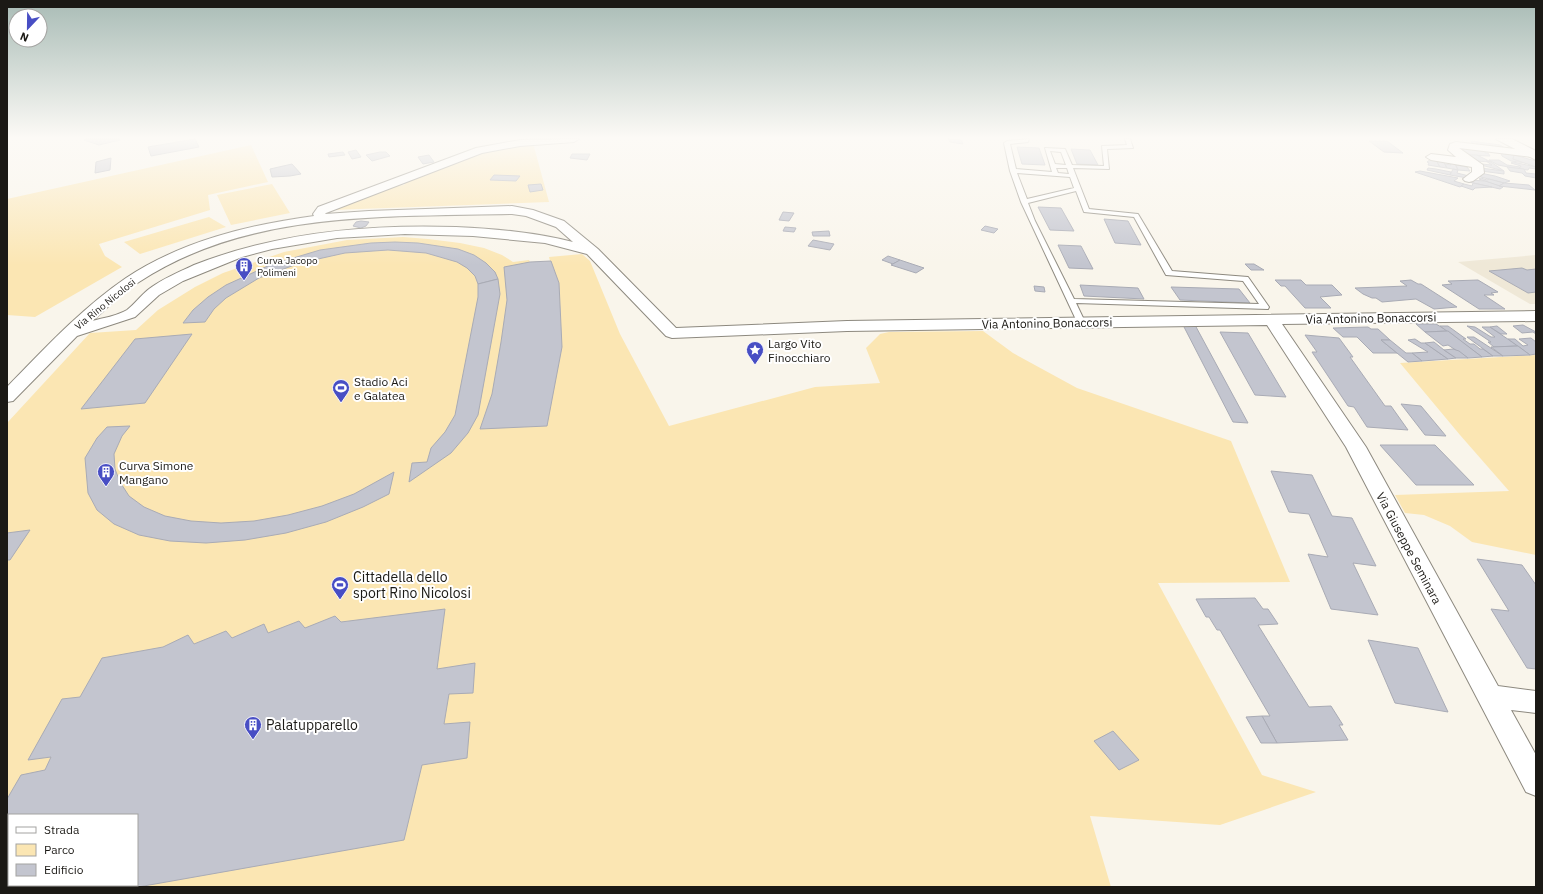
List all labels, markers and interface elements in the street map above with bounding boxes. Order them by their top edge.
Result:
north arrow [8,8,48,48]
text: N [18,29,31,45]
place label: Curva Jacopo Polimeni [257,254,318,279]
building icon: Curva Jacopo Polimeni [234,256,254,281]
street label: Via Rino Nicolosi [72,275,138,333]
street label: Via Antonino Bonaccorsi [1305,309,1437,327]
street label: Via Antonino Bonaccorsi [981,314,1113,332]
place label: Largo Vito Finocchiaro [768,336,831,365]
place icon: Largo Vito Finocchiaro [745,340,765,365]
place label: Stadio Aci e Galatea [354,374,408,403]
sports icon: Stadio Aci e Galatea [331,378,351,403]
place label: Curva Simone Mangano [119,458,194,487]
building icon: Curva Simone Mangano [96,462,116,487]
street label: Via Giuseppe Seminara [1373,490,1445,607]
place label: Cittadella dello sport Rino Nicolosi [353,568,471,602]
sports icon: Cittadella dello sport Rino Nicolosi [330,575,350,600]
building icon: Palatupparello [243,715,263,740]
place label: Palatupparello [266,716,358,734]
legend [8,814,138,886]
text: Strada [44,822,80,837]
text: Parco [44,842,75,857]
text: Edificio [44,862,84,877]

